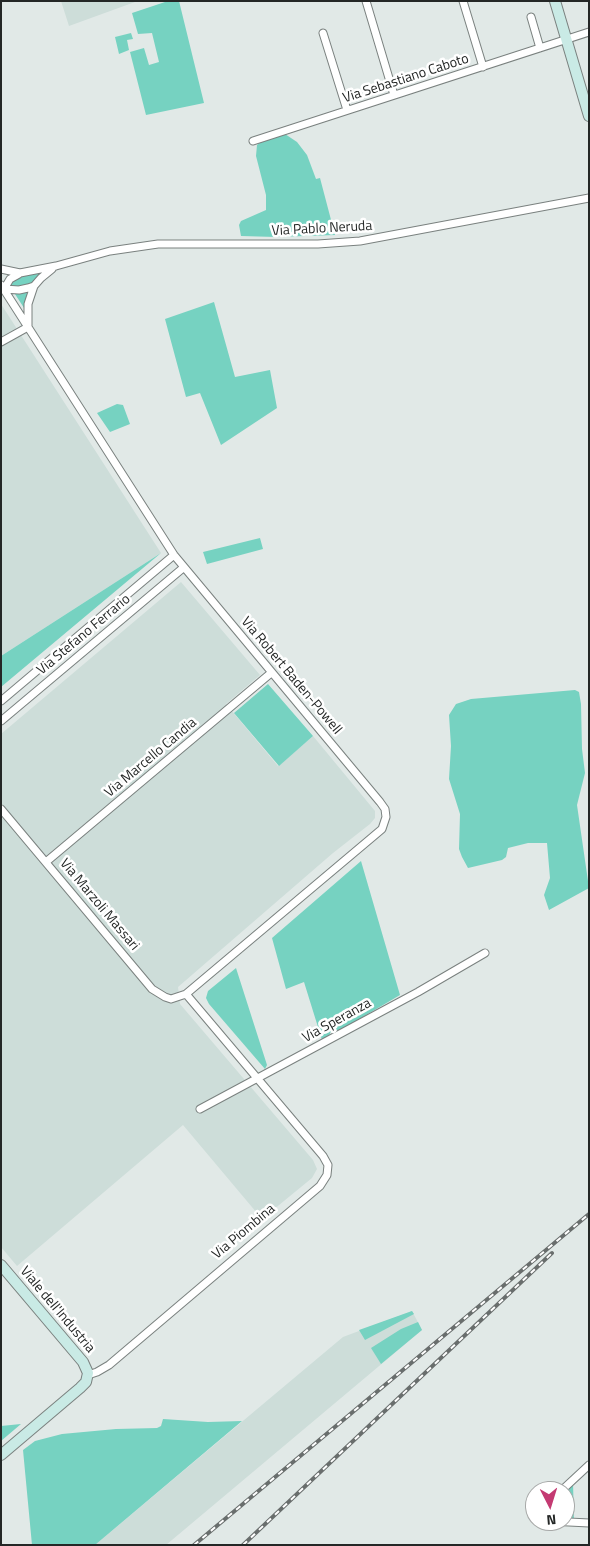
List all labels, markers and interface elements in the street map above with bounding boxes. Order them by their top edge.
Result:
street label: Via Sebastiano Caboto [341,51,471,107]
street label: Via Pablo Neruda [271,218,373,240]
street label: Via Stefano Ferrario [34,591,134,679]
street label: Via Robert Baden-Powell [237,614,345,738]
street label: Via Marcello Candia [102,715,200,801]
street label: Via Marzoli Massari [56,856,142,954]
street label: Via Speranza [300,995,374,1047]
street label: Via Piombina [209,1201,279,1263]
street label: Viale dell'Industria [16,1263,98,1357]
north arrow [525,1481,575,1531]
text: N [546,1510,557,1531]

